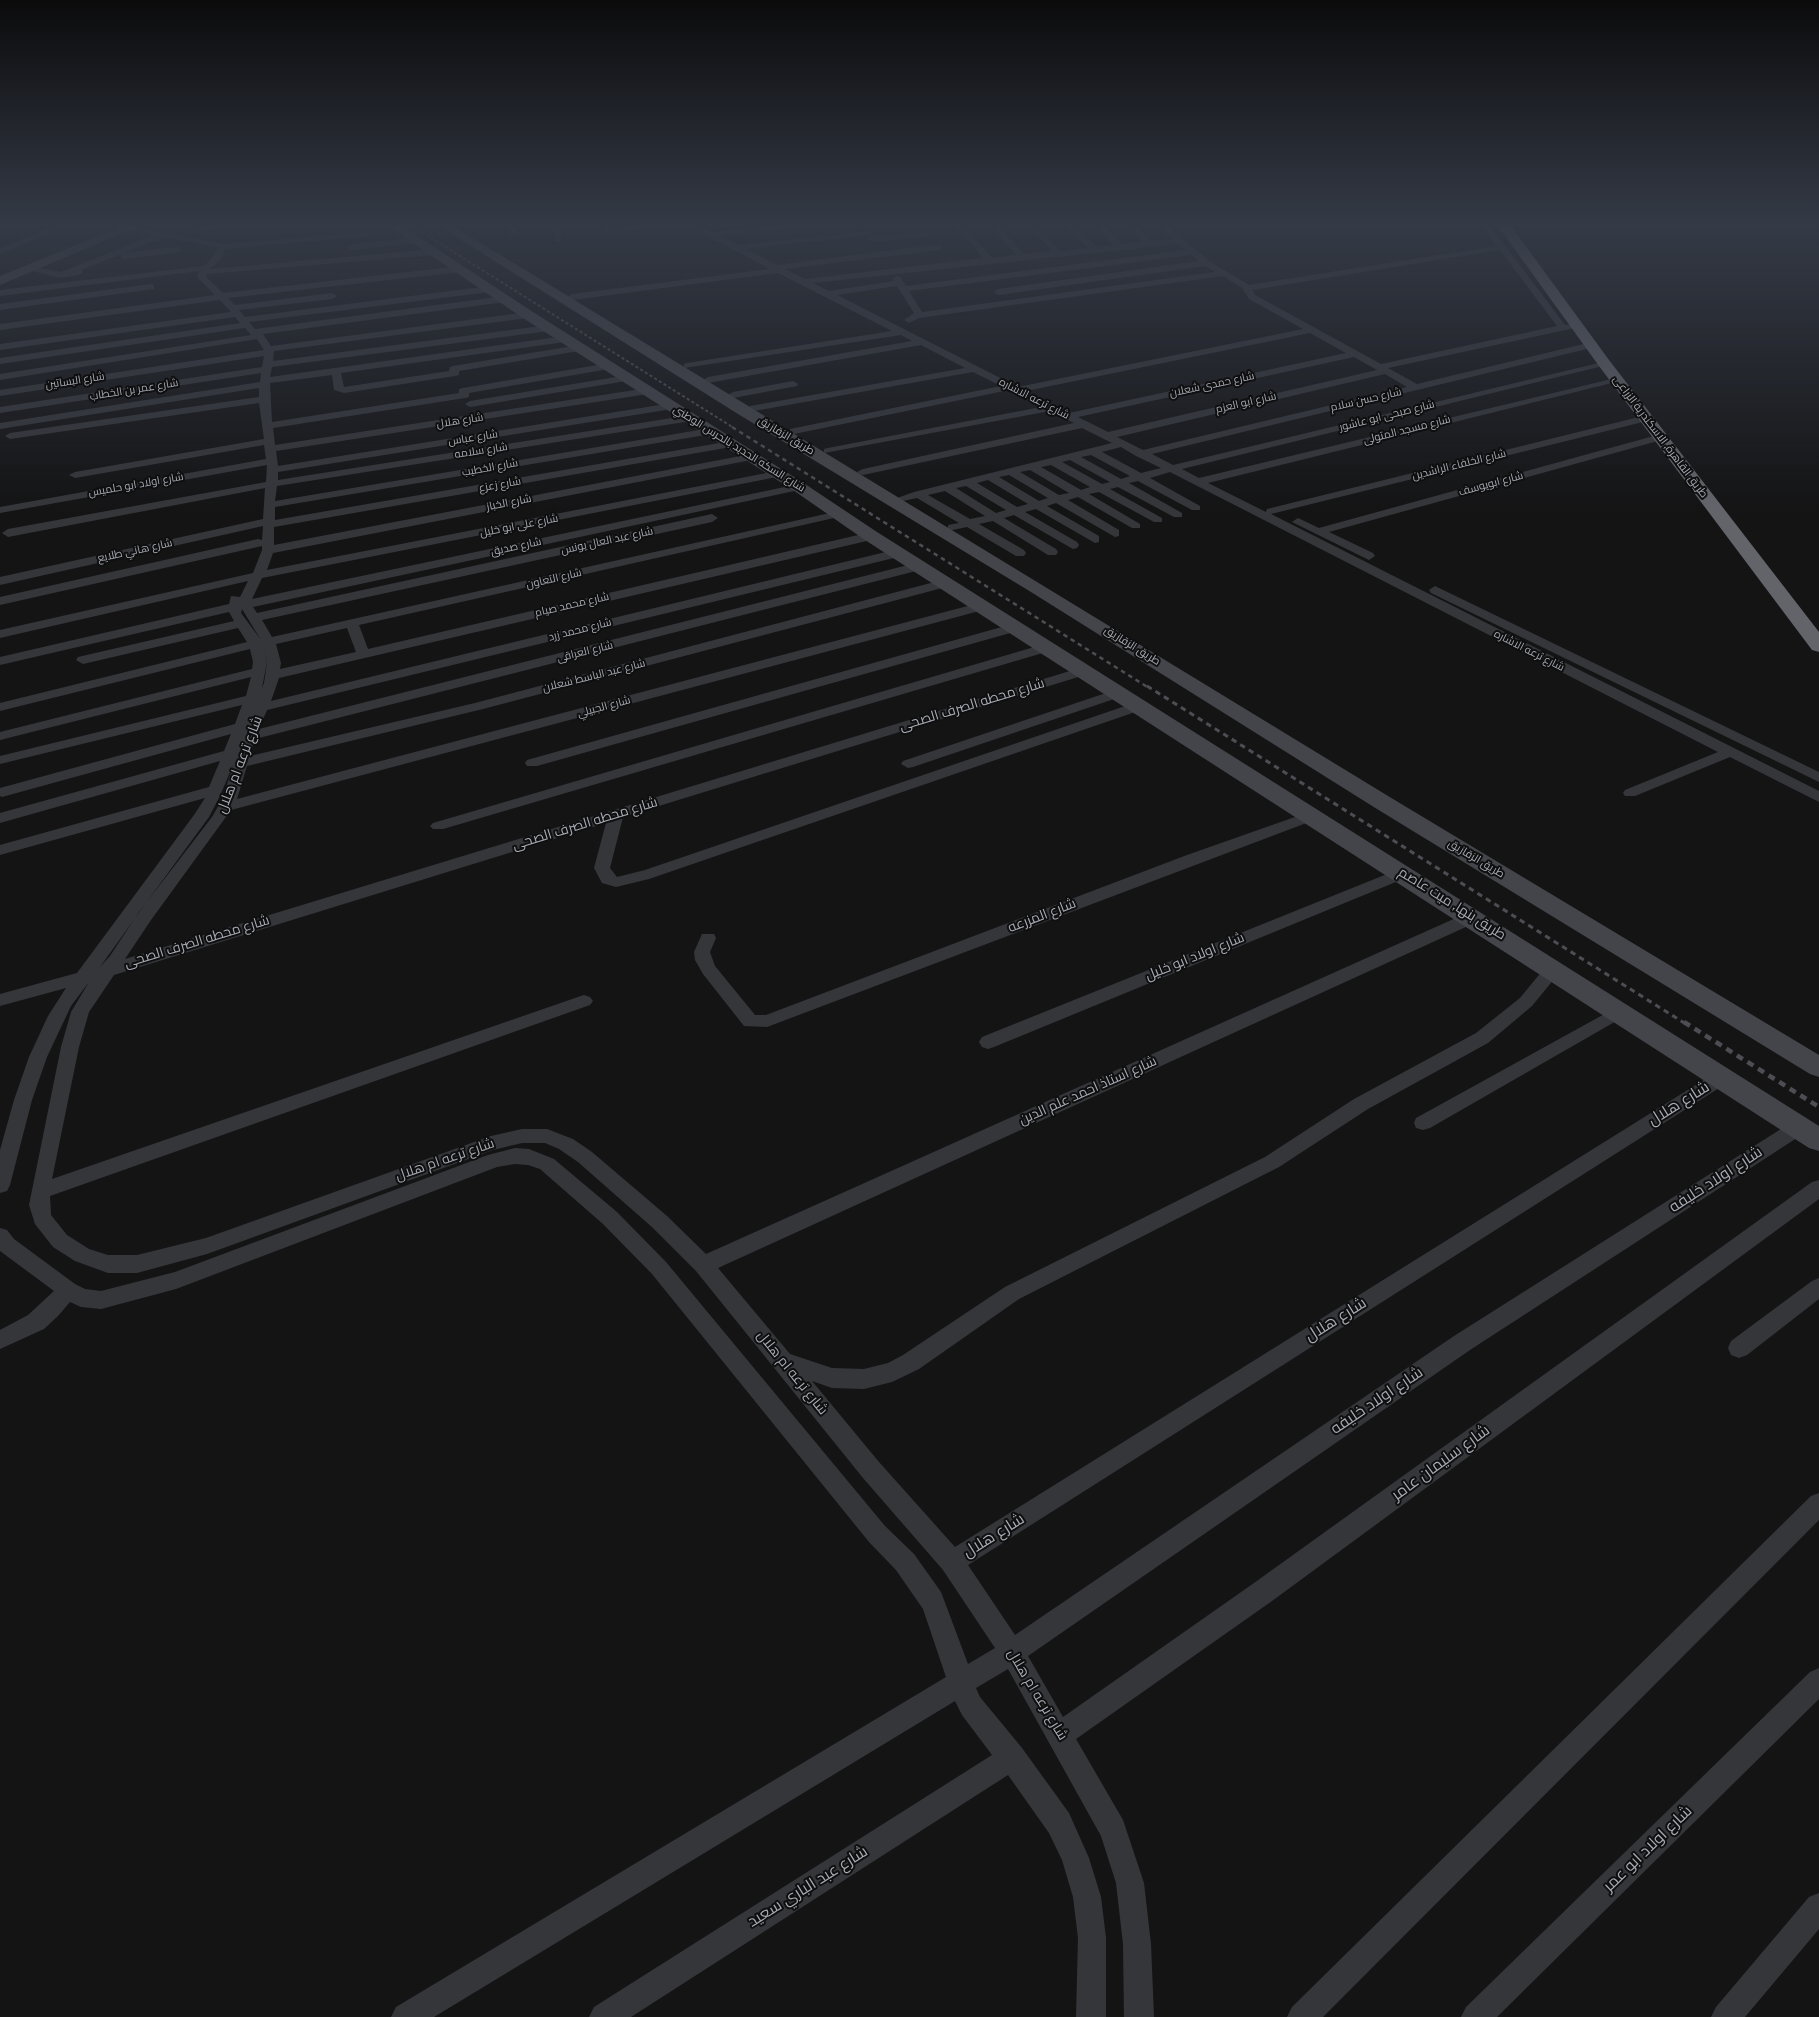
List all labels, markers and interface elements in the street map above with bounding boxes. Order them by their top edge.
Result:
street label: شارع البساتين [45,370,105,392]
street label: شارع حمدى شعلان [1168,370,1256,400]
street label: طريق القاهرة, الاسكندرية الزراعى [1610,373,1710,501]
street label: شارع عمر بن الخطاب [89,376,179,404]
street label: شارع ترعه الاشاره [997,376,1071,422]
street label: شارع حسن سلام [1329,385,1403,415]
street label: شارع ابو العزم [1214,390,1278,416]
street label: شارع صبحى ابو عاشور [1338,398,1436,434]
street label: شارع السكه الحديد بالحرس الوطني [671,403,807,495]
street label: شارع هلال [436,411,484,431]
street label: شارع مسجد المتولى [1362,413,1452,447]
street label: طريق الزقازيق [755,414,817,458]
street label: شارع عباس [447,428,499,448]
street label: شارع سلامه [453,440,509,462]
street label: شارع الخلفاء الراشدين [1411,447,1507,483]
street label: شارع الخطيب [461,457,519,479]
street label: شارع ابويوسف [1457,469,1525,499]
street label: شارع اولاد ابو حلميس [87,470,185,500]
street label: شارع زعزع [478,475,522,495]
street label: شارع الخباز [485,492,533,514]
street label: شارع على ابو خليل [479,512,559,540]
street label: شارع عبد العال يونس [560,525,654,557]
street label: شارع صديق [489,535,543,559]
street label: شارع هاني طلايع [96,537,174,565]
street label: شارع التعاون [525,566,583,592]
street label: شارع محمد صيام [534,590,610,620]
street label: شارع محمد زرد [547,616,613,644]
street label: طريق الزقازيق [1102,624,1162,668]
street label: شارع ترعه الاشاره [1492,628,1566,674]
street label: شارع العراقى [556,639,614,665]
street label: شارع عبد الباسط شعلان [541,657,647,695]
street label: شارع محطه الصرف الصحى [897,675,1047,735]
street label: شارع الجبيلي [576,694,632,720]
street label: شارع ترعه ام هلال [214,714,266,816]
street label: شارع محطه الصرف الصحى [510,794,660,854]
street label: طريق الزقازيق [1445,837,1507,881]
street label: طريق بنها, ميت عاصم [1395,864,1509,944]
street label: شارع المزرعه [1006,895,1078,937]
street label: شارع محطه الصرف الصحى [122,912,272,972]
street label: شارع اولاد ابو خليل [1143,929,1247,985]
street label: شارع استاذ احمد علم الدين [1016,1053,1160,1129]
street label: شارع هلال [1645,1078,1713,1130]
street label: شارع ترعه ام هلال [393,1135,497,1185]
street label: شارع اولاد خليفه [1666,1143,1766,1217]
street label: شارع هلال [1302,1294,1370,1346]
street label: شارع ترعه ام هلال [753,1328,831,1418]
street label: شارع اولاد خليفه [1327,1363,1427,1439]
street label: شارع سليمان عامر [1388,1421,1494,1505]
street label: شارع هلال [960,1510,1028,1562]
street label: شارع ترعه ام هلال [1003,1646,1071,1744]
street label: شارع اولاد ابو عمر [1600,1802,1696,1896]
street label: شارع عبد الباري سعيد [744,1842,872,1932]

